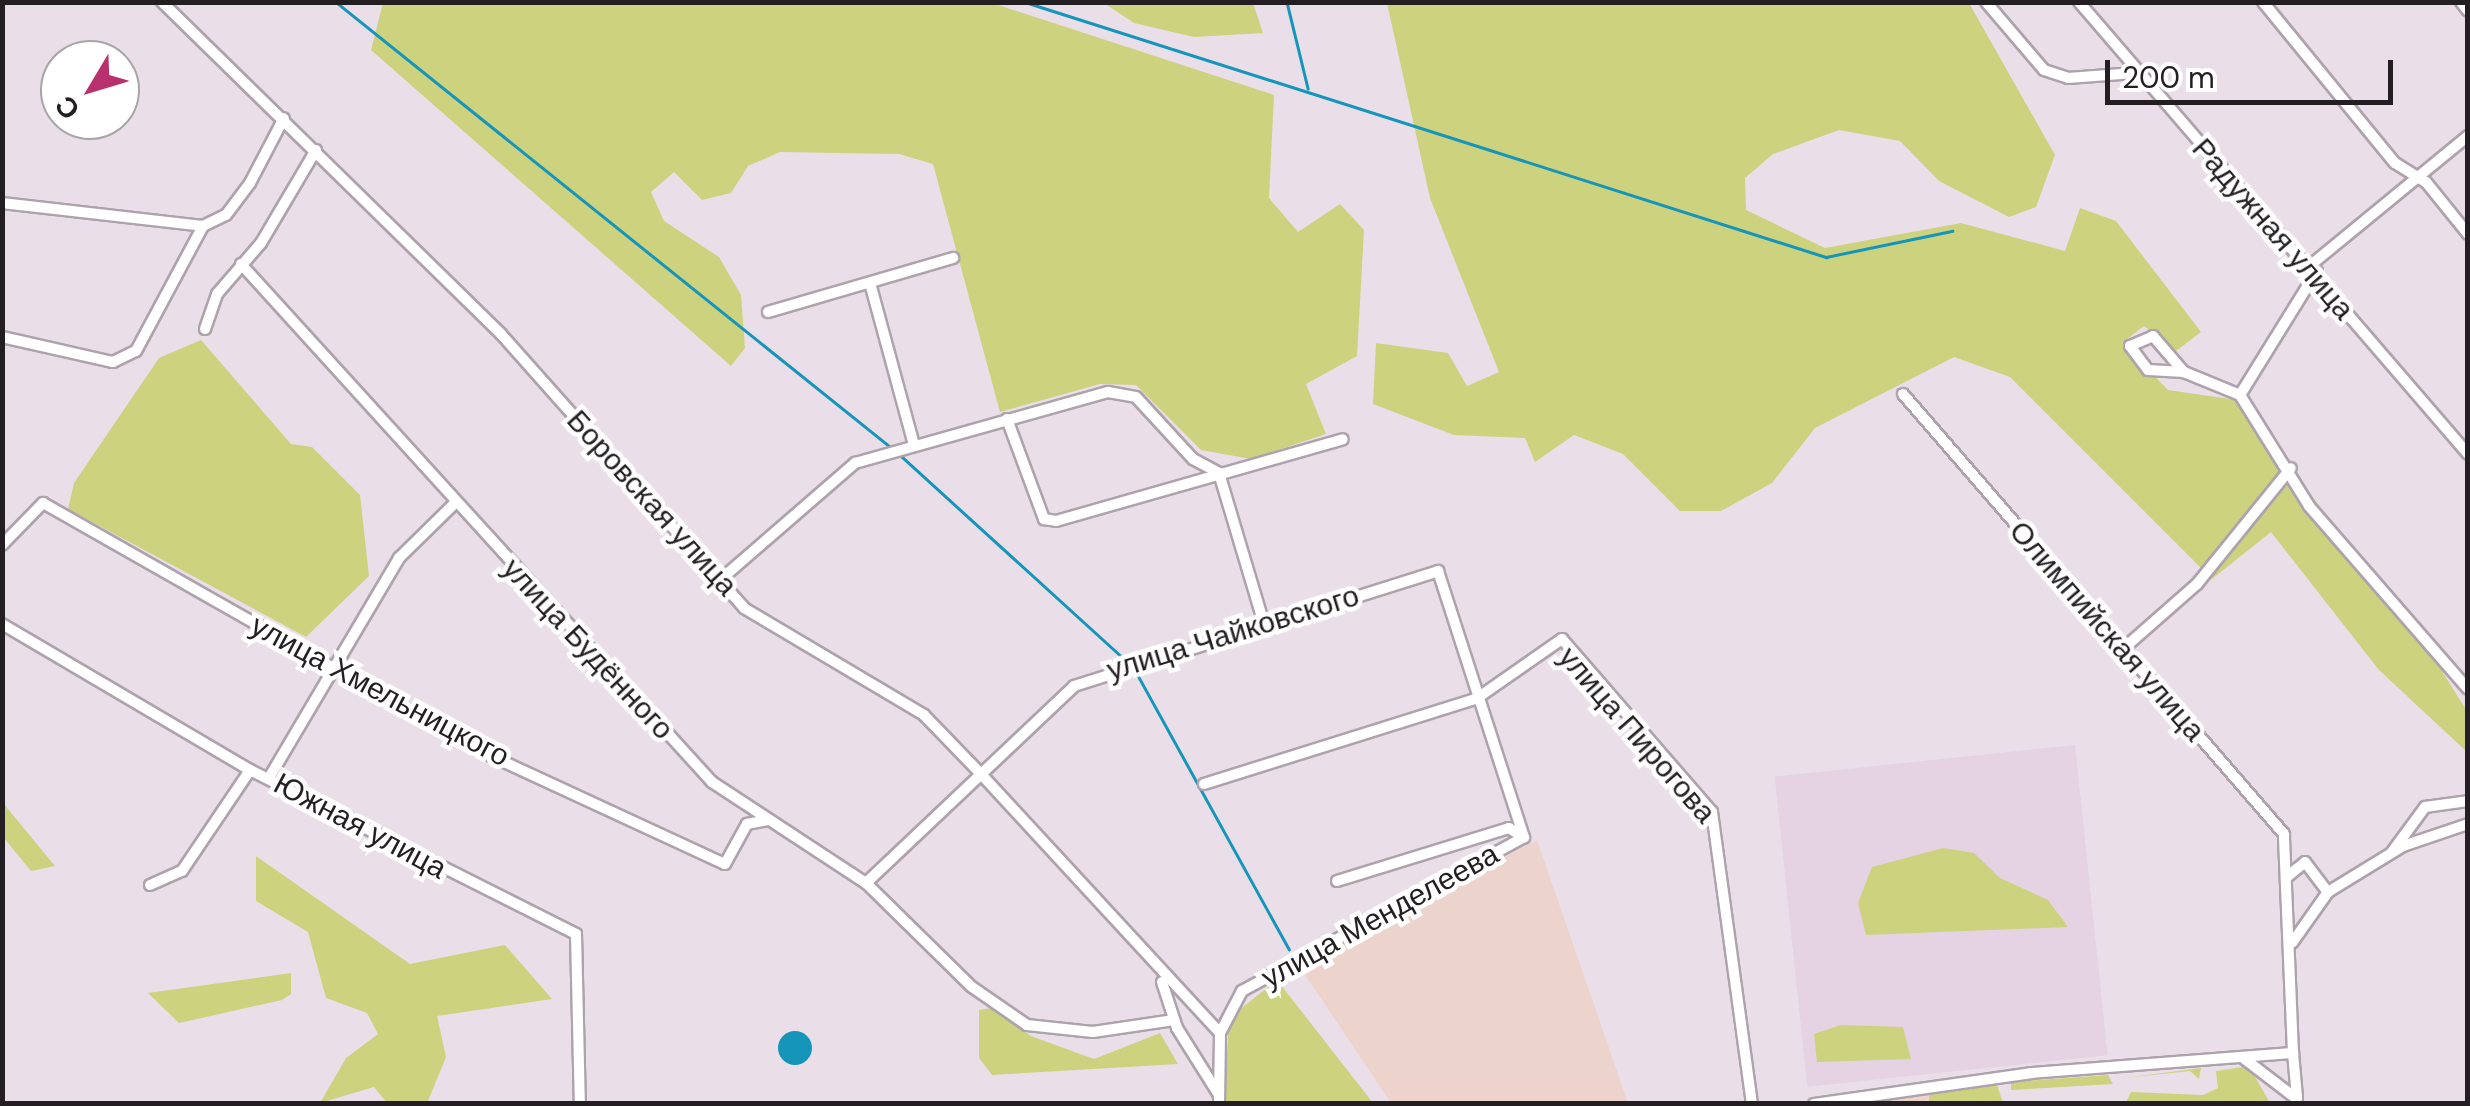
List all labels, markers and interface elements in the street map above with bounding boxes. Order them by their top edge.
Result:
north arrow [40,40,140,140]
scale bar [2110,40,2398,102]
text: 200 m [2122,58,2215,97]
text: С [47,88,88,127]
street label: Радужная улица [2184,131,2362,327]
street label: Боровская улица [559,403,745,603]
street label: Олимпийская улица [2002,514,2212,748]
street label: улица Будённого [495,551,681,747]
street label: улица Чайковского [1103,578,1363,688]
street label: улица Хмельницкого [245,608,515,774]
street label: улица Пирогова [1551,640,1723,830]
street label: Южная улица [268,765,452,887]
street label: улица Менделеева [1255,836,1505,996]

